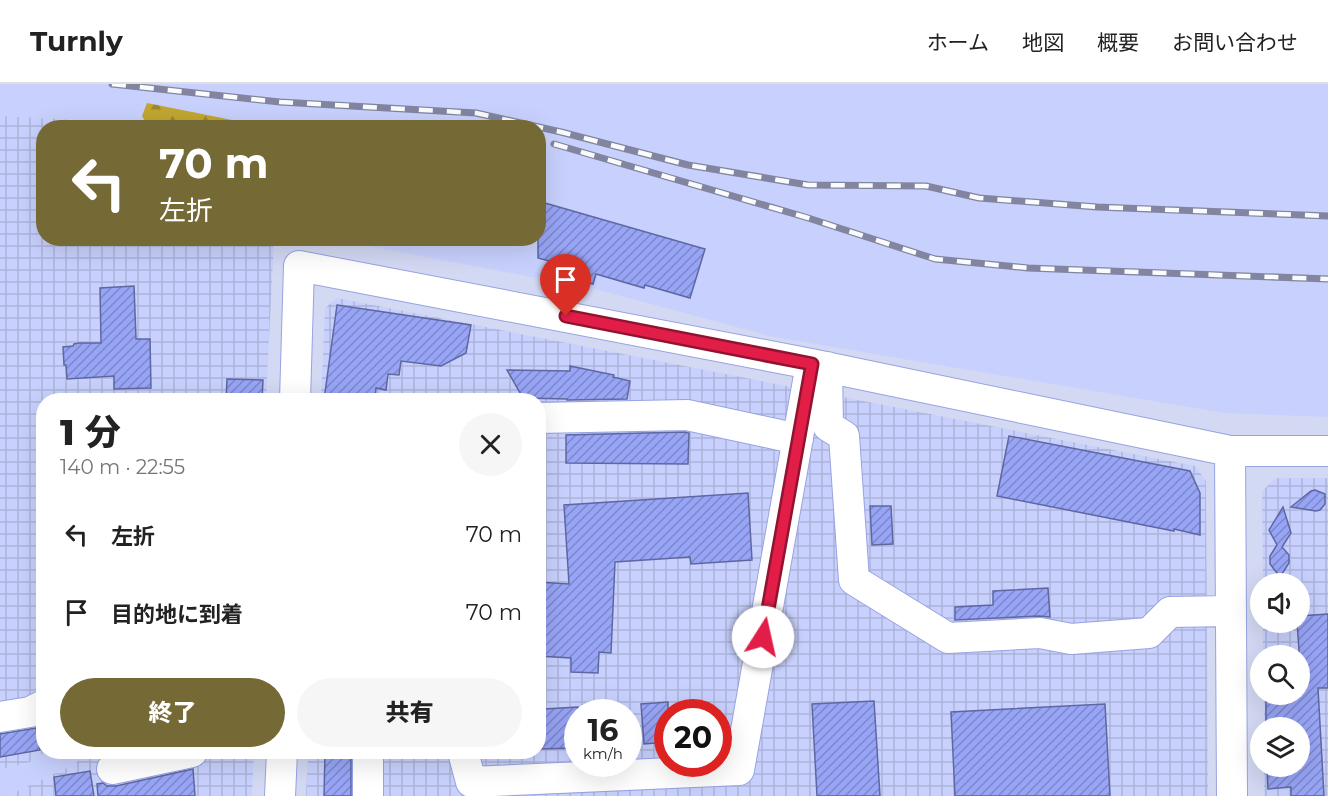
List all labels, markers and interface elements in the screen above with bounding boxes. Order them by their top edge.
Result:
text: Turnly [30,24,123,58]
text: ホーム [927,30,989,55]
text: 地図 [1022,30,1064,55]
text: 概要 [1097,30,1139,55]
text: お問い合わせ [1172,30,1298,55]
text: 70 m [159,137,269,189]
icon: left [60,144,138,222]
text: 左折 [159,194,213,227]
pin [540,254,591,316]
icon: arrive [549,263,582,296]
text: 1 分 [60,410,121,454]
button: close [459,413,522,476]
text: 140 m · 22:55 [60,455,185,479]
icon: left [60,518,93,551]
text: 70 m [466,521,522,548]
text: 左折 [111,523,155,550]
map controls [1250,573,1310,777]
button: sound [1250,573,1310,633]
icon: arrive [60,596,93,629]
text: 70 m [466,599,522,626]
text: 目的地に到着 [111,601,243,628]
position arrow [731,605,795,669]
button: search [1250,645,1310,705]
button: 終了 [60,678,285,747]
button: 共有 [297,678,522,747]
speed limit sign: 20 [654,699,732,777]
text: 16 [588,712,618,749]
button: layers [1250,717,1310,777]
text: km/h [583,744,623,763]

